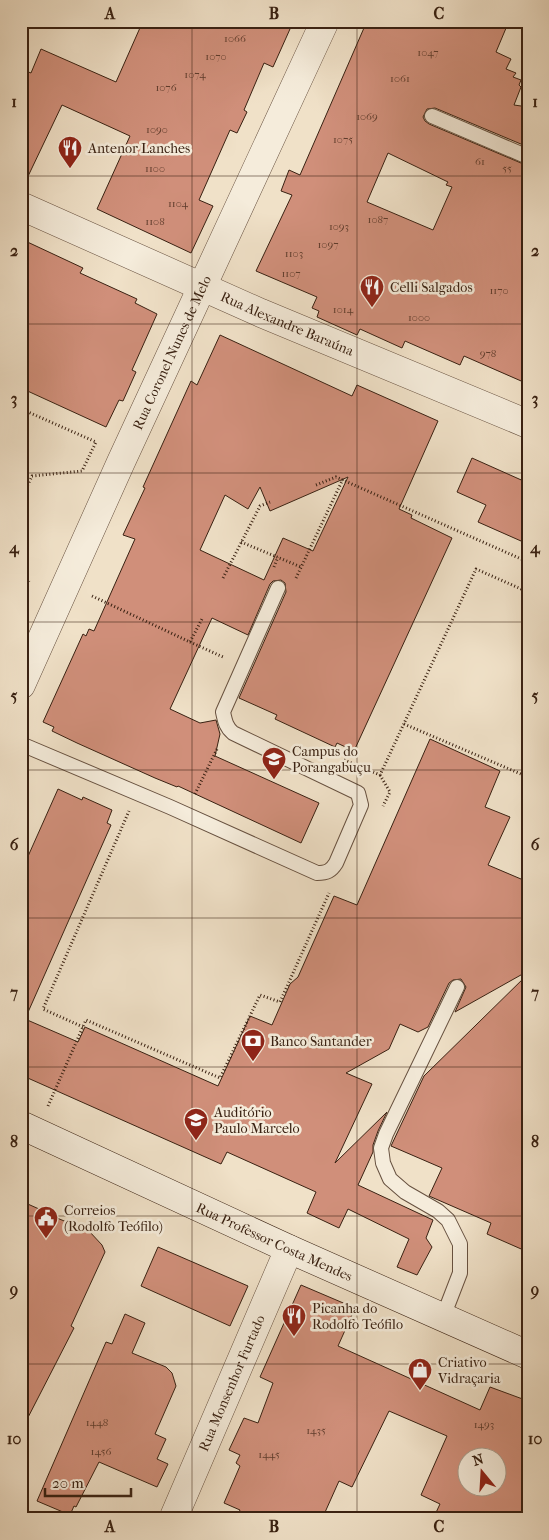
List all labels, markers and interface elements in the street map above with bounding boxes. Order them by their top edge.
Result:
text: A [104,4,116,23]
text: B [269,4,279,23]
text: C [434,4,445,23]
house number: 1066 [224,32,246,45]
house number: 1047 [417,46,439,59]
house number: 1070 [205,50,227,63]
house number: 1074 [184,68,206,81]
house number: 1061 [390,72,410,85]
house number: 1076 [155,81,177,94]
text: 1 [11,92,17,111]
text: 1 [532,92,538,111]
house number: 1069 [356,110,378,123]
house number: 1090 [146,123,168,136]
house number: 1075 [333,133,353,146]
restaurant icon: Antenor Lanches [57,135,83,169]
place label: Antenor Lanches [87,140,190,157]
house number: 61 [475,155,485,168]
house number: 1100 [145,162,165,175]
house number: 55 [502,162,512,175]
house number: 1104 [168,197,189,210]
house number: 1087 [368,213,388,226]
house number: 1108 [145,215,165,228]
house number: 1093 [329,220,349,233]
house number: 1097 [317,238,339,251]
text: 2 [10,241,18,260]
text: 2 [531,241,539,260]
house number: 1103 [285,247,303,260]
house number: 1107 [281,267,301,280]
street label: Rua Coronel Nunes de Melo [129,273,215,432]
restaurant icon: Celli Salgados [359,274,385,308]
place label: Celli Salgados [390,279,473,296]
house number: 1170 [489,284,509,297]
street label: Rua Alexandre Baraúna [218,288,357,359]
house number: 1014 [333,303,354,316]
house number: 1000 [408,311,430,324]
house number: 978 [480,347,496,360]
text: 3 [11,389,17,409]
text: 3 [532,389,538,409]
text: 4 [8,538,20,558]
text: 4 [529,538,541,558]
text: 5 [11,686,18,705]
text: 5 [532,686,539,705]
place label: Campus do Porangabuçu [292,743,371,776]
school or university icon: Campus do Porangabuçu [261,746,287,780]
text: 6 [10,835,19,854]
text: 6 [531,835,540,854]
text: 7 [9,983,18,1002]
text: 7 [530,983,539,1002]
bank icon: Banco Santander [240,1028,266,1062]
place label: Banco Santander [270,1033,372,1050]
place label: Auditório Paulo Marcelo [213,1104,300,1137]
school or university icon: Auditório Paulo Marcelo [183,1107,209,1141]
text: 8 [10,1132,18,1151]
text: 8 [531,1132,539,1151]
street label: Rua Professor Costa Mendes [193,1199,355,1285]
place label: Correios (Rodolfo Teófilo) [64,1202,163,1235]
public building icon: Correios (Rodolfo Teófilo) [33,1205,59,1239]
text: 9 [9,1280,18,1300]
text: 9 [530,1280,539,1300]
place label: Picanha do Rodolfo Teófilo [312,1300,403,1333]
restaurant icon: Picanha do Rodolfo Teófilo [281,1303,307,1337]
street label: Rua Monsenhor Furtado [195,1312,268,1454]
place label: Criativo Vidraçaria [437,1354,501,1387]
shop icon: Criativo Vidraçaria [407,1357,433,1391]
house number: 1448 [86,1416,108,1429]
house number: 1493 [474,1418,494,1431]
house number: 1435 [306,1424,326,1437]
text: 10 [7,1429,21,1448]
text: 10 [528,1429,542,1448]
house number: 1456 [91,1445,111,1458]
house number: 1445 [258,1448,280,1461]
north arrow [456,1448,506,1498]
text: N [470,1450,486,1470]
scale bar [45,1465,131,1497]
text: 20 m [52,1474,84,1492]
text: A [104,1517,116,1536]
text: B [269,1517,279,1536]
text: C [434,1517,445,1536]

